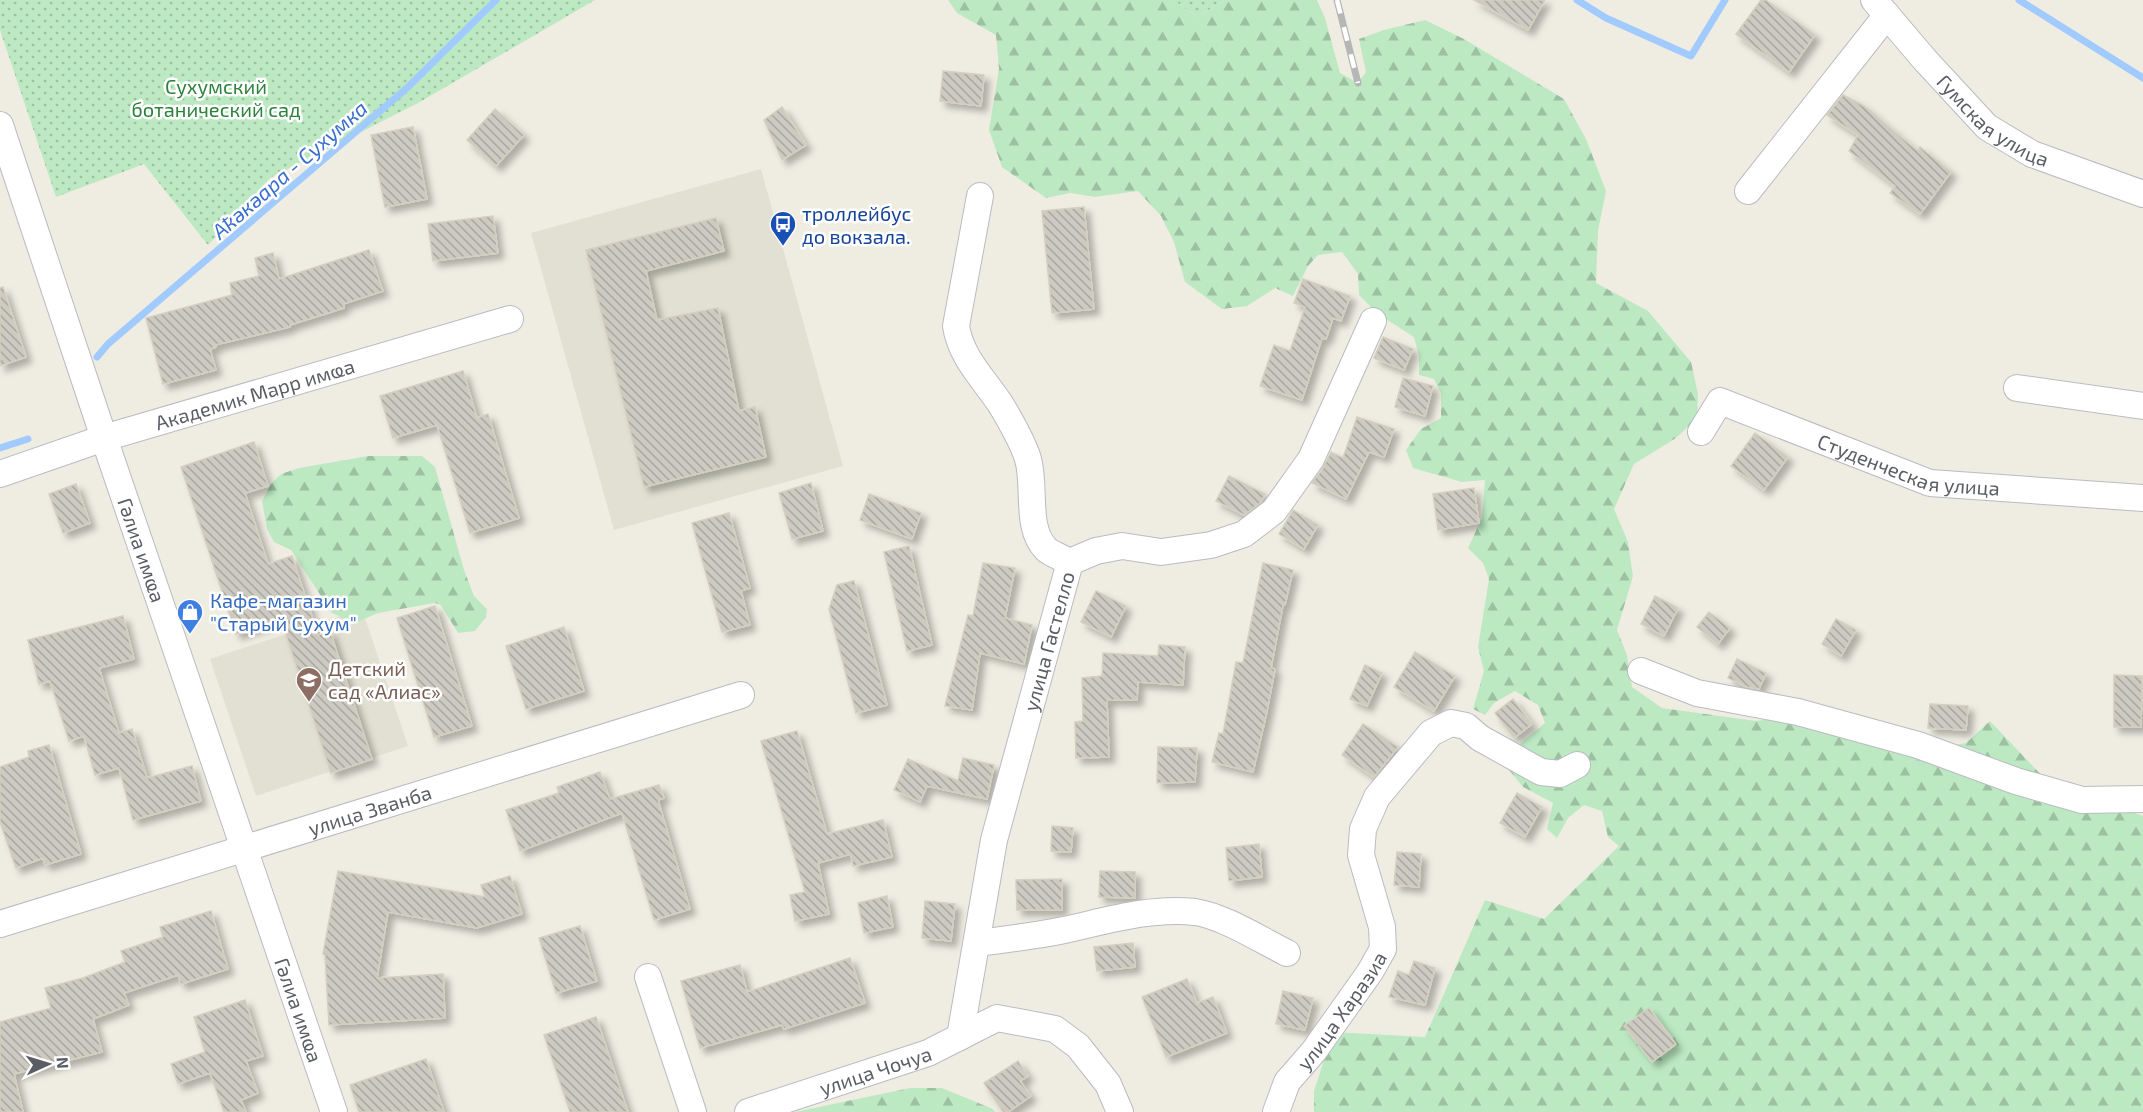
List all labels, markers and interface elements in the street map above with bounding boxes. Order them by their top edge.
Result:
street label: Гумская улица [1932,69,2052,171]
park label: Сухумский ботанический сад [131,74,301,121]
water label: Аҟәкәара - Сухумка [205,95,372,244]
place label: троллейбус до вокзала. [802,201,912,248]
bus stop icon: троллейбус до вокзала. [768,209,798,247]
street label: Академик Марр имҩа [152,353,357,434]
street label: Студенческая улица [1814,428,2001,500]
street label: Гәлиа имҩа [113,494,171,605]
street label: улица Гастелло [1018,569,1079,714]
place label: Кафе-магазин "Старый Сухум" [210,588,357,636]
shop icon: Кафе-магазин "Старый Сухум" [175,597,205,635]
place label: Детский сад «Алиас» [328,656,441,703]
school or university icon: Детский сад «Алиас» [294,665,324,703]
street label: улица Званба [305,779,434,841]
street label: улица Харазиа [1291,947,1391,1075]
street label: Гәлиа имҩа [270,954,328,1065]
north arrow [18,1034,78,1094]
street label: улица Чочуа [816,1041,934,1101]
text: N [54,1056,73,1069]

